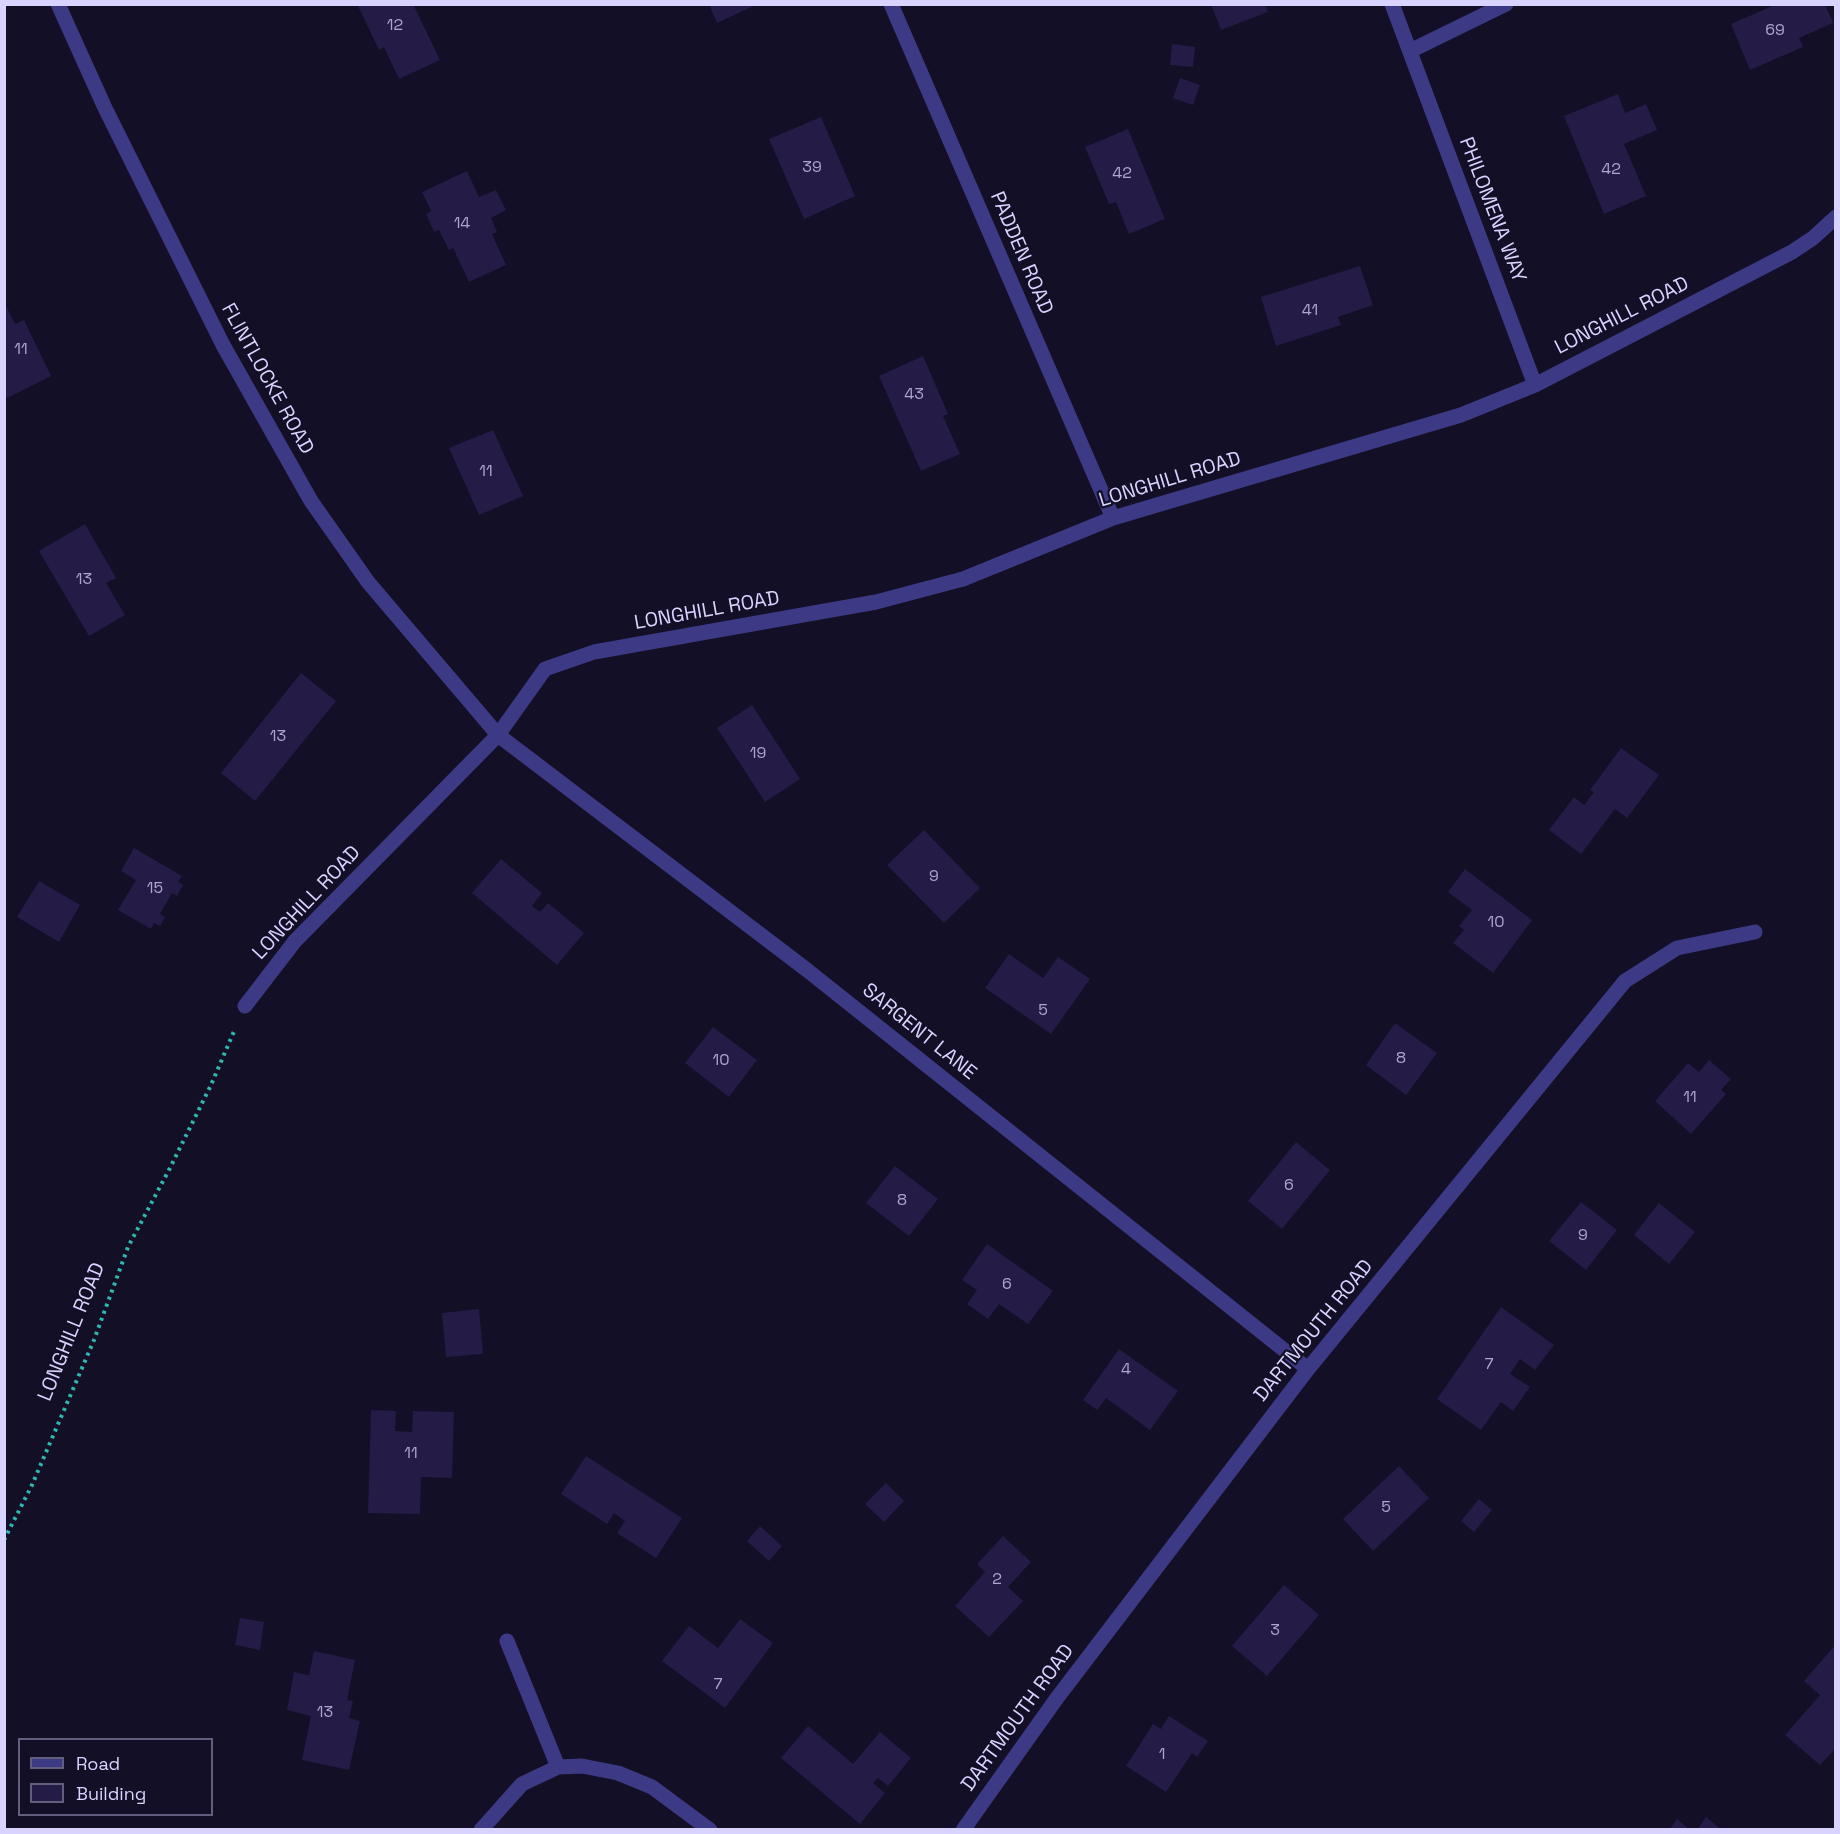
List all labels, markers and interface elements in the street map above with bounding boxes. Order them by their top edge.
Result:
house number: 12 [387,16,403,36]
house number: 69 [1765,21,1785,41]
street label: PHILOMENA WAY [1453,134,1531,286]
house number: 39 [802,158,822,178]
house number: 42 [1601,160,1621,180]
house number: 42 [1112,164,1132,184]
street label: PADDEN ROAD [984,188,1058,318]
house number: 14 [454,214,470,234]
street label: LONGHILL ROAD [1551,272,1693,360]
street label: FLINTLOCKE ROAD [216,299,318,459]
house number: 41 [1302,301,1318,321]
house number: 11 [14,340,28,360]
house number: 43 [904,385,924,405]
street label: LONGHILL ROAD [1096,447,1244,513]
house number: 11 [479,462,493,482]
house number: 13 [76,570,92,590]
street label: LONGHILL ROAD [633,586,781,636]
house number: 13 [270,727,286,747]
house number: 19 [750,744,766,764]
street label: LONGHILL ROAD [248,841,366,965]
house number: 9 [929,867,939,887]
house number: 15 [147,879,163,899]
house number: 10 [1488,913,1504,933]
street label: SARGENT LANE [857,979,981,1085]
house number: 5 [1038,1001,1048,1021]
house number: 8 [1396,1049,1406,1069]
house number: 10 [713,1051,729,1071]
house number: 11 [1683,1088,1697,1108]
house number: 6 [1284,1176,1294,1196]
house number: 8 [897,1191,907,1211]
house number: 9 [1578,1226,1588,1246]
street label: DARTMOUTH ROAD [1249,1255,1379,1407]
street label: LONGHILL ROAD [33,1259,111,1405]
house number: 6 [1002,1275,1012,1295]
house number: 7 [1484,1355,1494,1375]
house number: 4 [1121,1360,1131,1380]
house number: 11 [404,1444,418,1464]
house number: 5 [1381,1498,1391,1518]
house number: 2 [992,1570,1002,1590]
house number: 3 [1270,1621,1280,1641]
street label: DARTMOUTH ROAD [957,1640,1079,1796]
house number: 7 [713,1675,723,1695]
house number: 13 [317,1703,333,1723]
legend [18,1738,213,1816]
house number: 1 [1159,1745,1165,1765]
text: Road [76,1752,120,1775]
text: Building [76,1782,146,1805]

